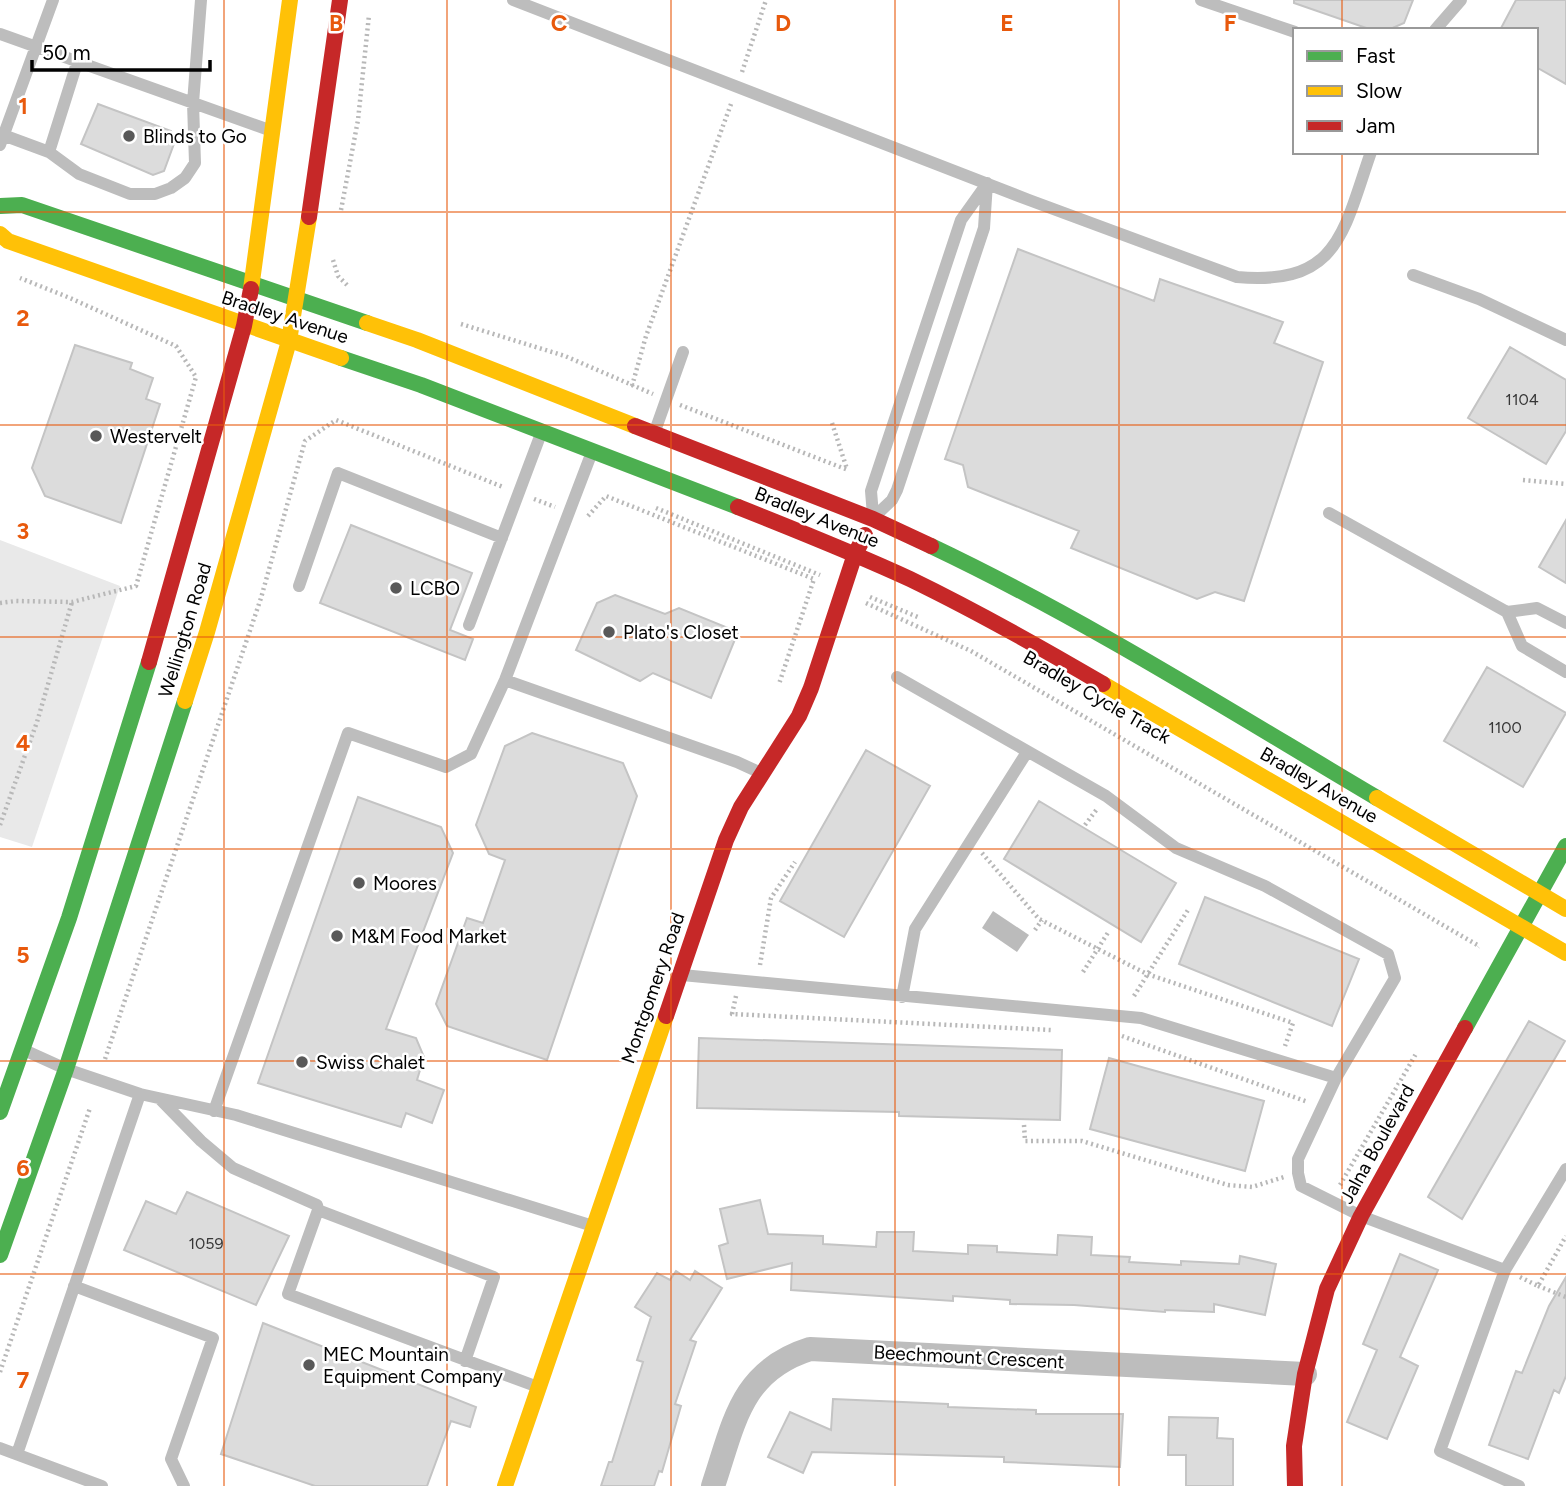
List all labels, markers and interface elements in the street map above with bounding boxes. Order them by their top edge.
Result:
text: B [329,9,343,37]
text: C [551,9,568,37]
text: D [775,9,791,37]
text: E [1000,9,1014,37]
text: F [1224,9,1237,37]
scale bar [32,28,210,72]
legend [1293,28,1538,154]
text: 50 m [42,40,91,65]
text: Fast [1356,43,1396,68]
text: Slow [1356,78,1402,103]
text: 1 [18,92,28,120]
text: Jam [1356,113,1395,138]
place label: Blinds to Go [143,125,247,148]
marker: Blinds to Go [121,128,137,144]
street label: Bradley Avenue [219,286,351,348]
text: 2 [16,304,30,332]
house number: 1104 [1505,390,1539,409]
place label: Westervelt [110,425,202,448]
marker: Westervelt [88,428,104,444]
street label: Bradley Avenue [751,482,883,552]
text: 3 [17,517,29,545]
street label: Wellington Road [154,560,216,700]
place label: LCBO [410,577,460,600]
marker: LCBO [388,580,404,596]
place label: Plato's Closet [623,621,739,644]
marker: Plato's Closet [601,624,617,640]
street label: Bradley Cycle Track [1019,646,1175,749]
house number: 1100 [1488,718,1522,737]
text: 4 [16,729,30,757]
street label: Bradley Avenue [1256,742,1382,828]
place label: Moores [373,872,437,895]
marker: Moores [351,875,367,891]
street label: Montgomery Road [616,909,690,1067]
place label: M&M Food Market [351,925,507,948]
marker: M&M Food Market [329,928,345,944]
text: 5 [16,941,30,969]
place label: Swiss Chalet [316,1051,425,1074]
marker: Swiss Chalet [294,1054,310,1070]
street label: Jalna Boulevard [1335,1080,1419,1208]
text: 6 [16,1154,30,1182]
house number: 1059 [188,1234,224,1253]
street label: Beechmount Crescent [873,1341,1065,1373]
place label: MEC Mountain Equipment Company [323,1343,503,1388]
marker: MEC Mountain Equipment Company [301,1357,317,1373]
text: 7 [17,1366,30,1394]

